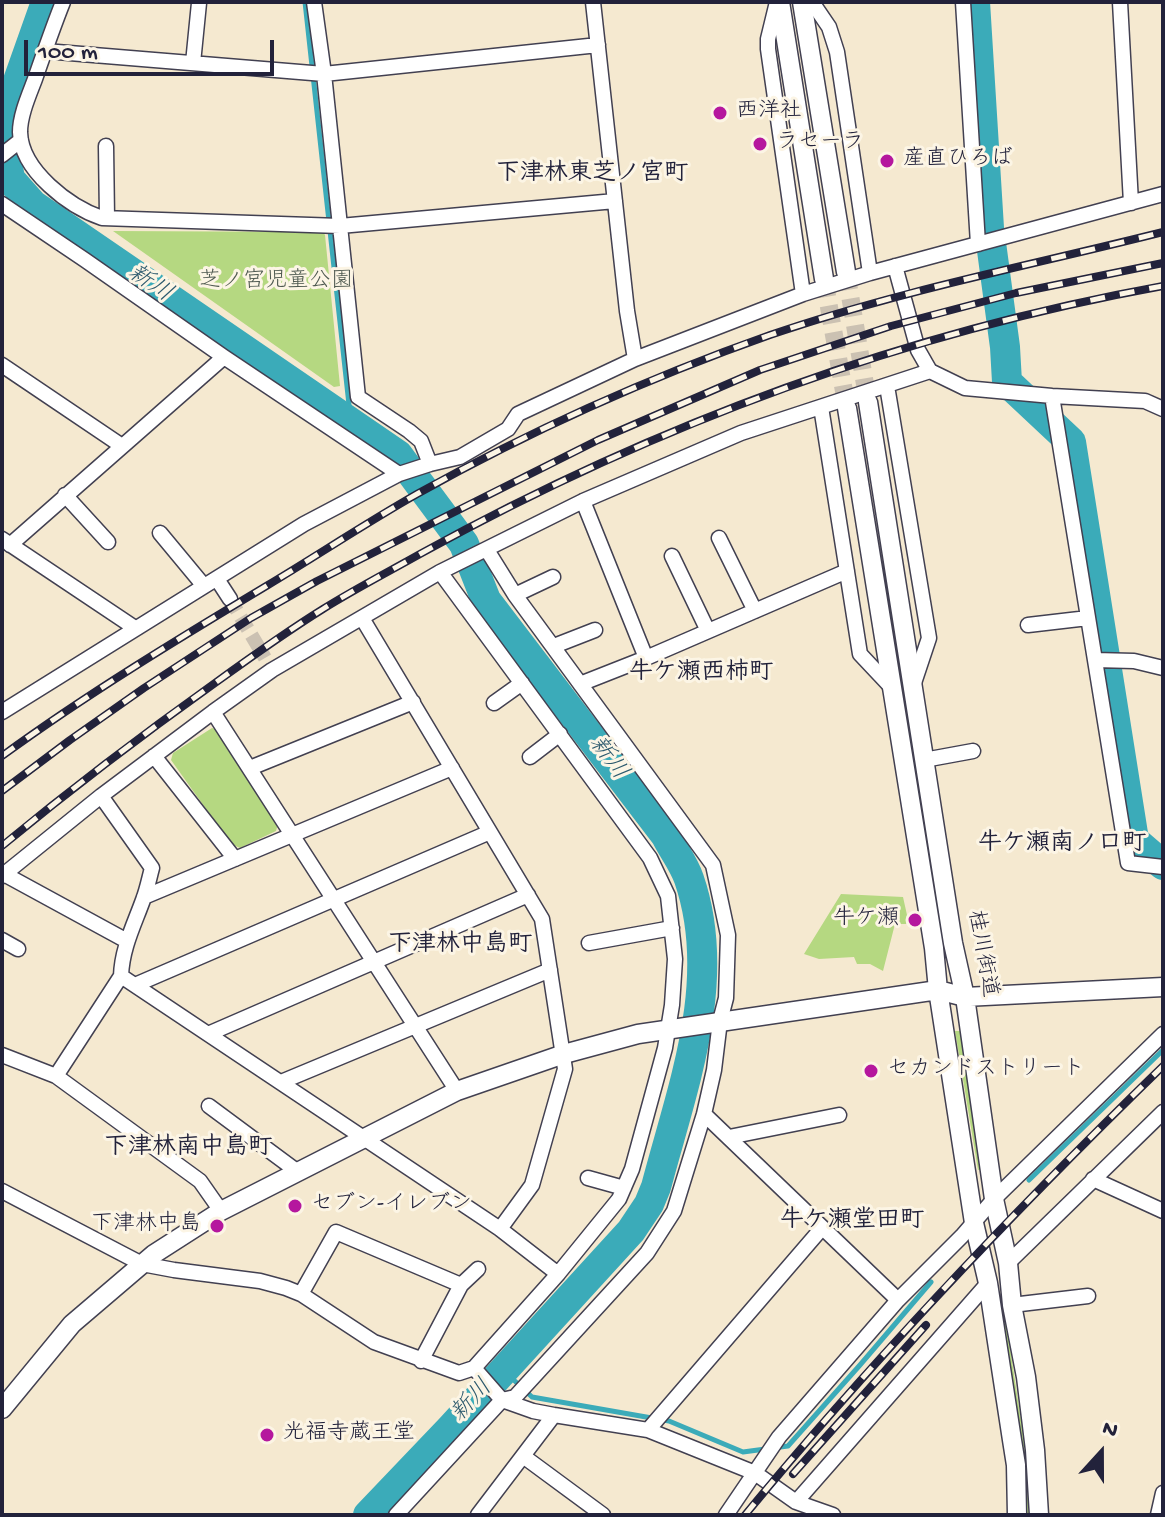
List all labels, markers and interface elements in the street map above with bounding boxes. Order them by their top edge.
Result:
scale bar [28,24,278,74]
text: 100 m [38,39,98,68]
place label: 西洋社 [736,100,802,126]
marker: 西洋社 [711,104,729,122]
place label: ラセーラ [776,131,864,157]
marker: ラセーラ [751,135,769,153]
place label: 産直ひろば [903,148,1013,174]
marker: 産直ひろば [878,152,896,170]
district label: 下津林東芝ノ宮町 [496,161,688,189]
water label: 新川 [121,260,177,310]
park label: 芝ノ宮児童公園 [199,270,353,296]
district label: 牛ケ瀬西柿町 [629,660,773,688]
water label: 新川 [581,731,633,787]
district label: 牛ケ瀬南ノ口町 [978,831,1146,859]
place label: 牛ケ瀬 [833,907,899,933]
street label: 桂川街道 [960,908,1002,1000]
marker: 牛ケ瀬 [906,911,924,929]
district label: 下津林中島町 [388,932,532,960]
place label: セカンドストリート [887,1058,1085,1084]
marker: セカンドストリート [862,1062,880,1080]
district label: 下津林南中島町 [104,1135,272,1163]
place label: セブン-イレブン [311,1193,472,1219]
marker: セブン-イレブン [286,1197,304,1215]
district label: 牛ケ瀬堂田町 [780,1208,924,1236]
place label: 下津林中島 [91,1213,201,1239]
marker: 下津林中島 [208,1217,226,1235]
water label: 新川 [446,1375,500,1429]
north arrow [1061,1413,1141,1493]
text: N [1098,1416,1121,1445]
place label: 光福寺蔵王堂 [283,1422,415,1448]
marker: 光福寺蔵王堂 [258,1426,276,1444]

